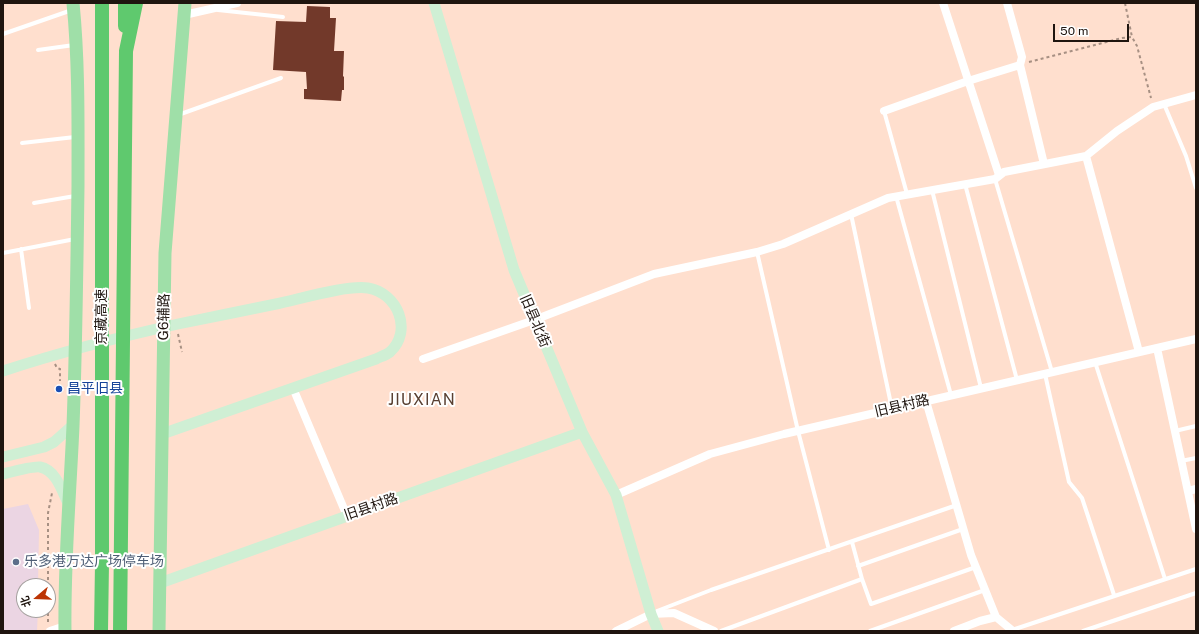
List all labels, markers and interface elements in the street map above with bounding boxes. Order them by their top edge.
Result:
scale bar [1055,16,1131,42]
text: 50 m [1060,24,1088,38]
street label: 京藏高速 [94,289,110,345]
street label: 旧县北街 [516,292,554,350]
street label: G6辅路 [155,293,173,341]
place label: 昌平旧县 [67,381,123,397]
marker: 昌平旧县 [54,384,64,394]
district label: JIUXIAN [388,390,456,410]
street label: 旧县村路 [873,392,931,420]
street label: 旧县村路 [342,490,400,524]
place label: 乐多港万达广场停车场 [24,554,164,570]
marker: 乐多港万达广场停车场 [11,557,21,567]
north arrow [16,578,56,618]
text: 北 [18,594,33,609]

